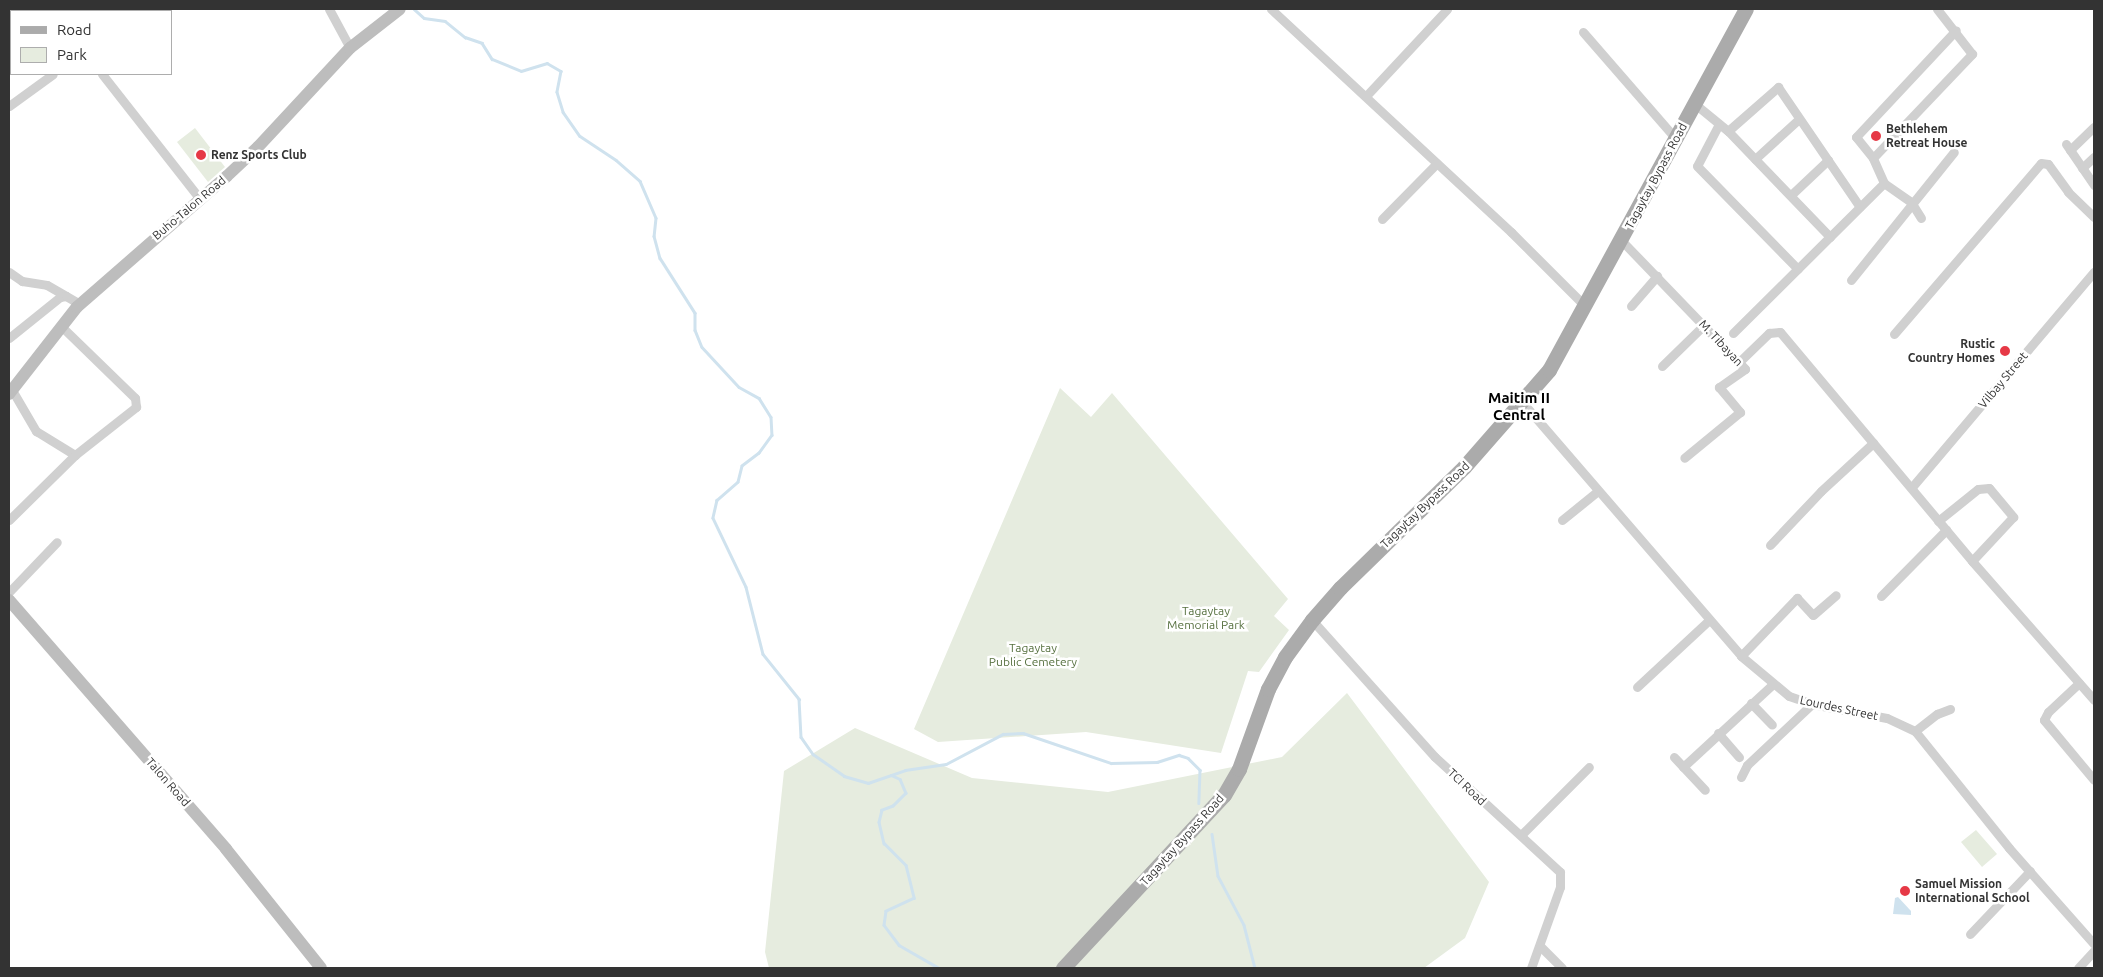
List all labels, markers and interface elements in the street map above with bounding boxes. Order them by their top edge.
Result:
legend [10,10,172,75]
text: Road [57,21,92,38]
text: Park [57,46,87,63]
street label: Tagaytay Bypass Road [1622,121,1690,231]
place label: Bethlehem Retreat House [1886,122,1968,150]
marker: Bethlehem Retreat House [1870,130,1882,142]
place label: Renz Sports Club [211,148,307,162]
marker: Renz Sports Club [195,149,207,161]
street label: Buho-Talon Road [149,173,229,243]
street label: M. Tibayan [1696,317,1746,369]
place label: Rustic Country Homes [1908,337,1995,365]
marker: Rustic Country Homes [1999,345,2011,357]
street label: Vilbay Street [1975,349,2031,411]
district label: Maitim II Central [1488,388,1550,423]
street label: Tagaytay Bypass Road [1378,459,1472,551]
park label: Tagaytay Memorial Park [1167,604,1245,632]
park label: Tagaytay Public Cemetery [989,641,1077,669]
street label: Lourdes Street [1799,693,1879,723]
street label: Talon Road [143,755,193,809]
street label: TCI Road [1445,766,1489,808]
street label: Tagaytay Bypass Road [1137,791,1227,889]
place label: Samuel Mission International School [1915,877,2030,905]
marker: Samuel Mission International School [1899,885,1911,897]

